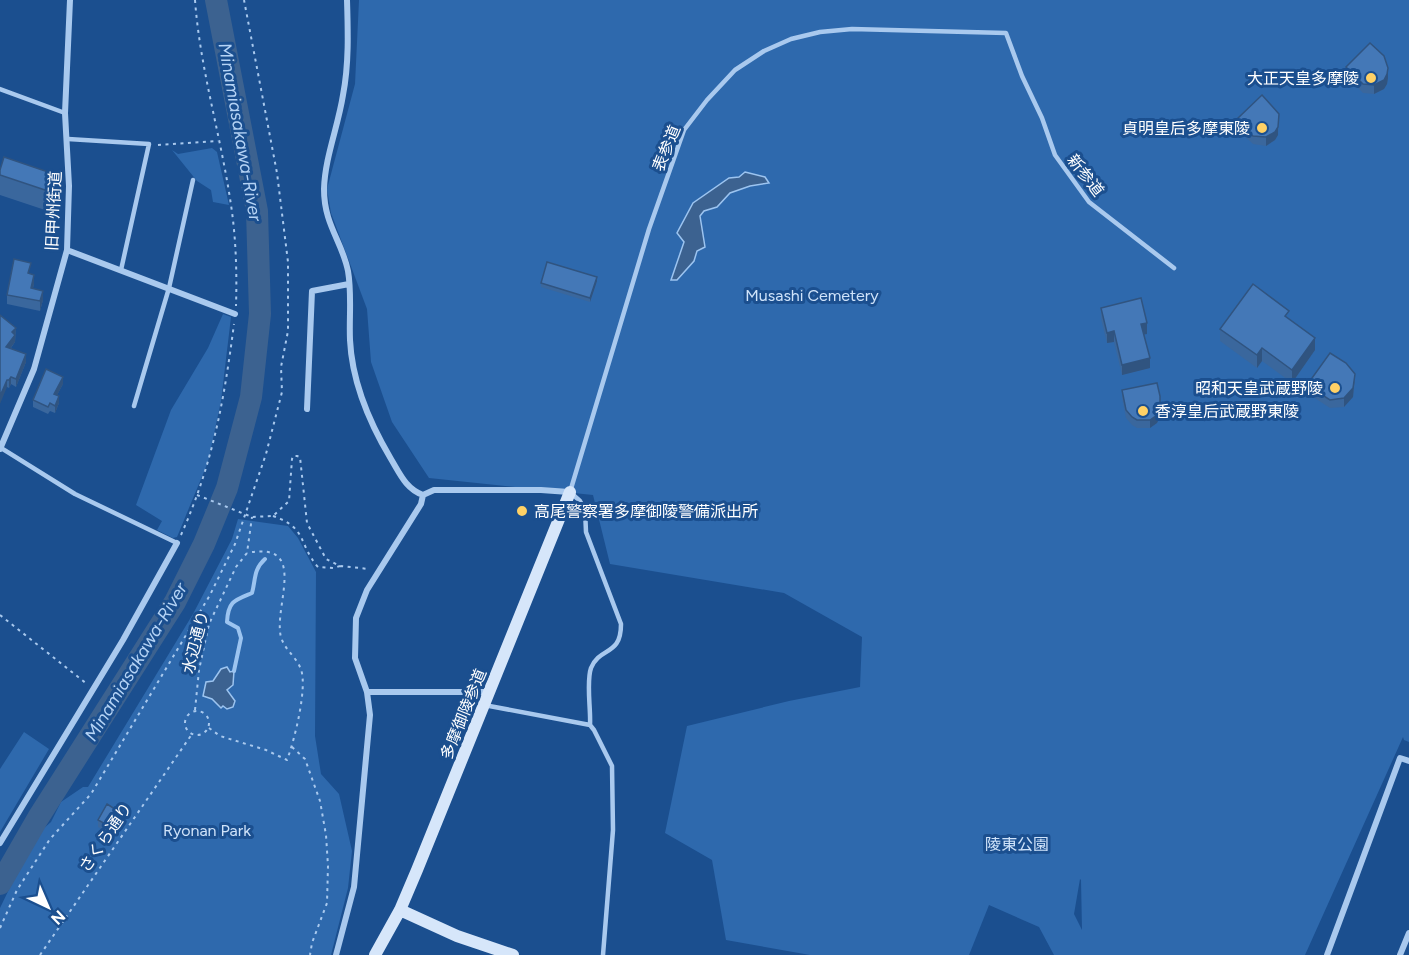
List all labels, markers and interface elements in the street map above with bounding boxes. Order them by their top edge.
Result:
water label: Minamiasakawa-River [213,41,267,224]
place label: 大正天皇多摩陵 [1247,69,1359,88]
marker: 大正天皇多摩陵 [1364,71,1378,85]
place label: 貞明皇后多摩東陵 [1122,119,1250,138]
marker: 貞明皇后多摩東陵 [1255,121,1269,135]
street label: 表参道 [649,122,684,174]
street label: 新参道 [1063,151,1108,200]
street label: 旧甲州街道 [42,171,65,251]
park label: Musashi Cemetery [745,286,879,305]
place label: 昭和天皇武蔵野陵 [1195,379,1323,398]
marker: 昭和天皇武蔵野陵 [1328,381,1342,395]
place label: 香淳皇后武蔵野東陵 [1155,402,1299,421]
marker: 香淳皇后武蔵野東陵 [1136,404,1150,418]
place label: 高尾警察署多摩御陵警備派出所 [534,502,758,521]
marker: 高尾警察署多摩御陵警備派出所 [515,504,529,518]
water label: Minamiasakawa-River [80,578,192,745]
street label: 水辺通り [179,609,212,675]
street label: 多摩御陵参道 [437,666,490,762]
street label: さくら通り [75,799,136,876]
park label: Ryonan Park [163,821,251,840]
park label: 陵東公園 [985,835,1049,854]
north arrow [18,877,78,937]
text: N [47,906,69,929]

